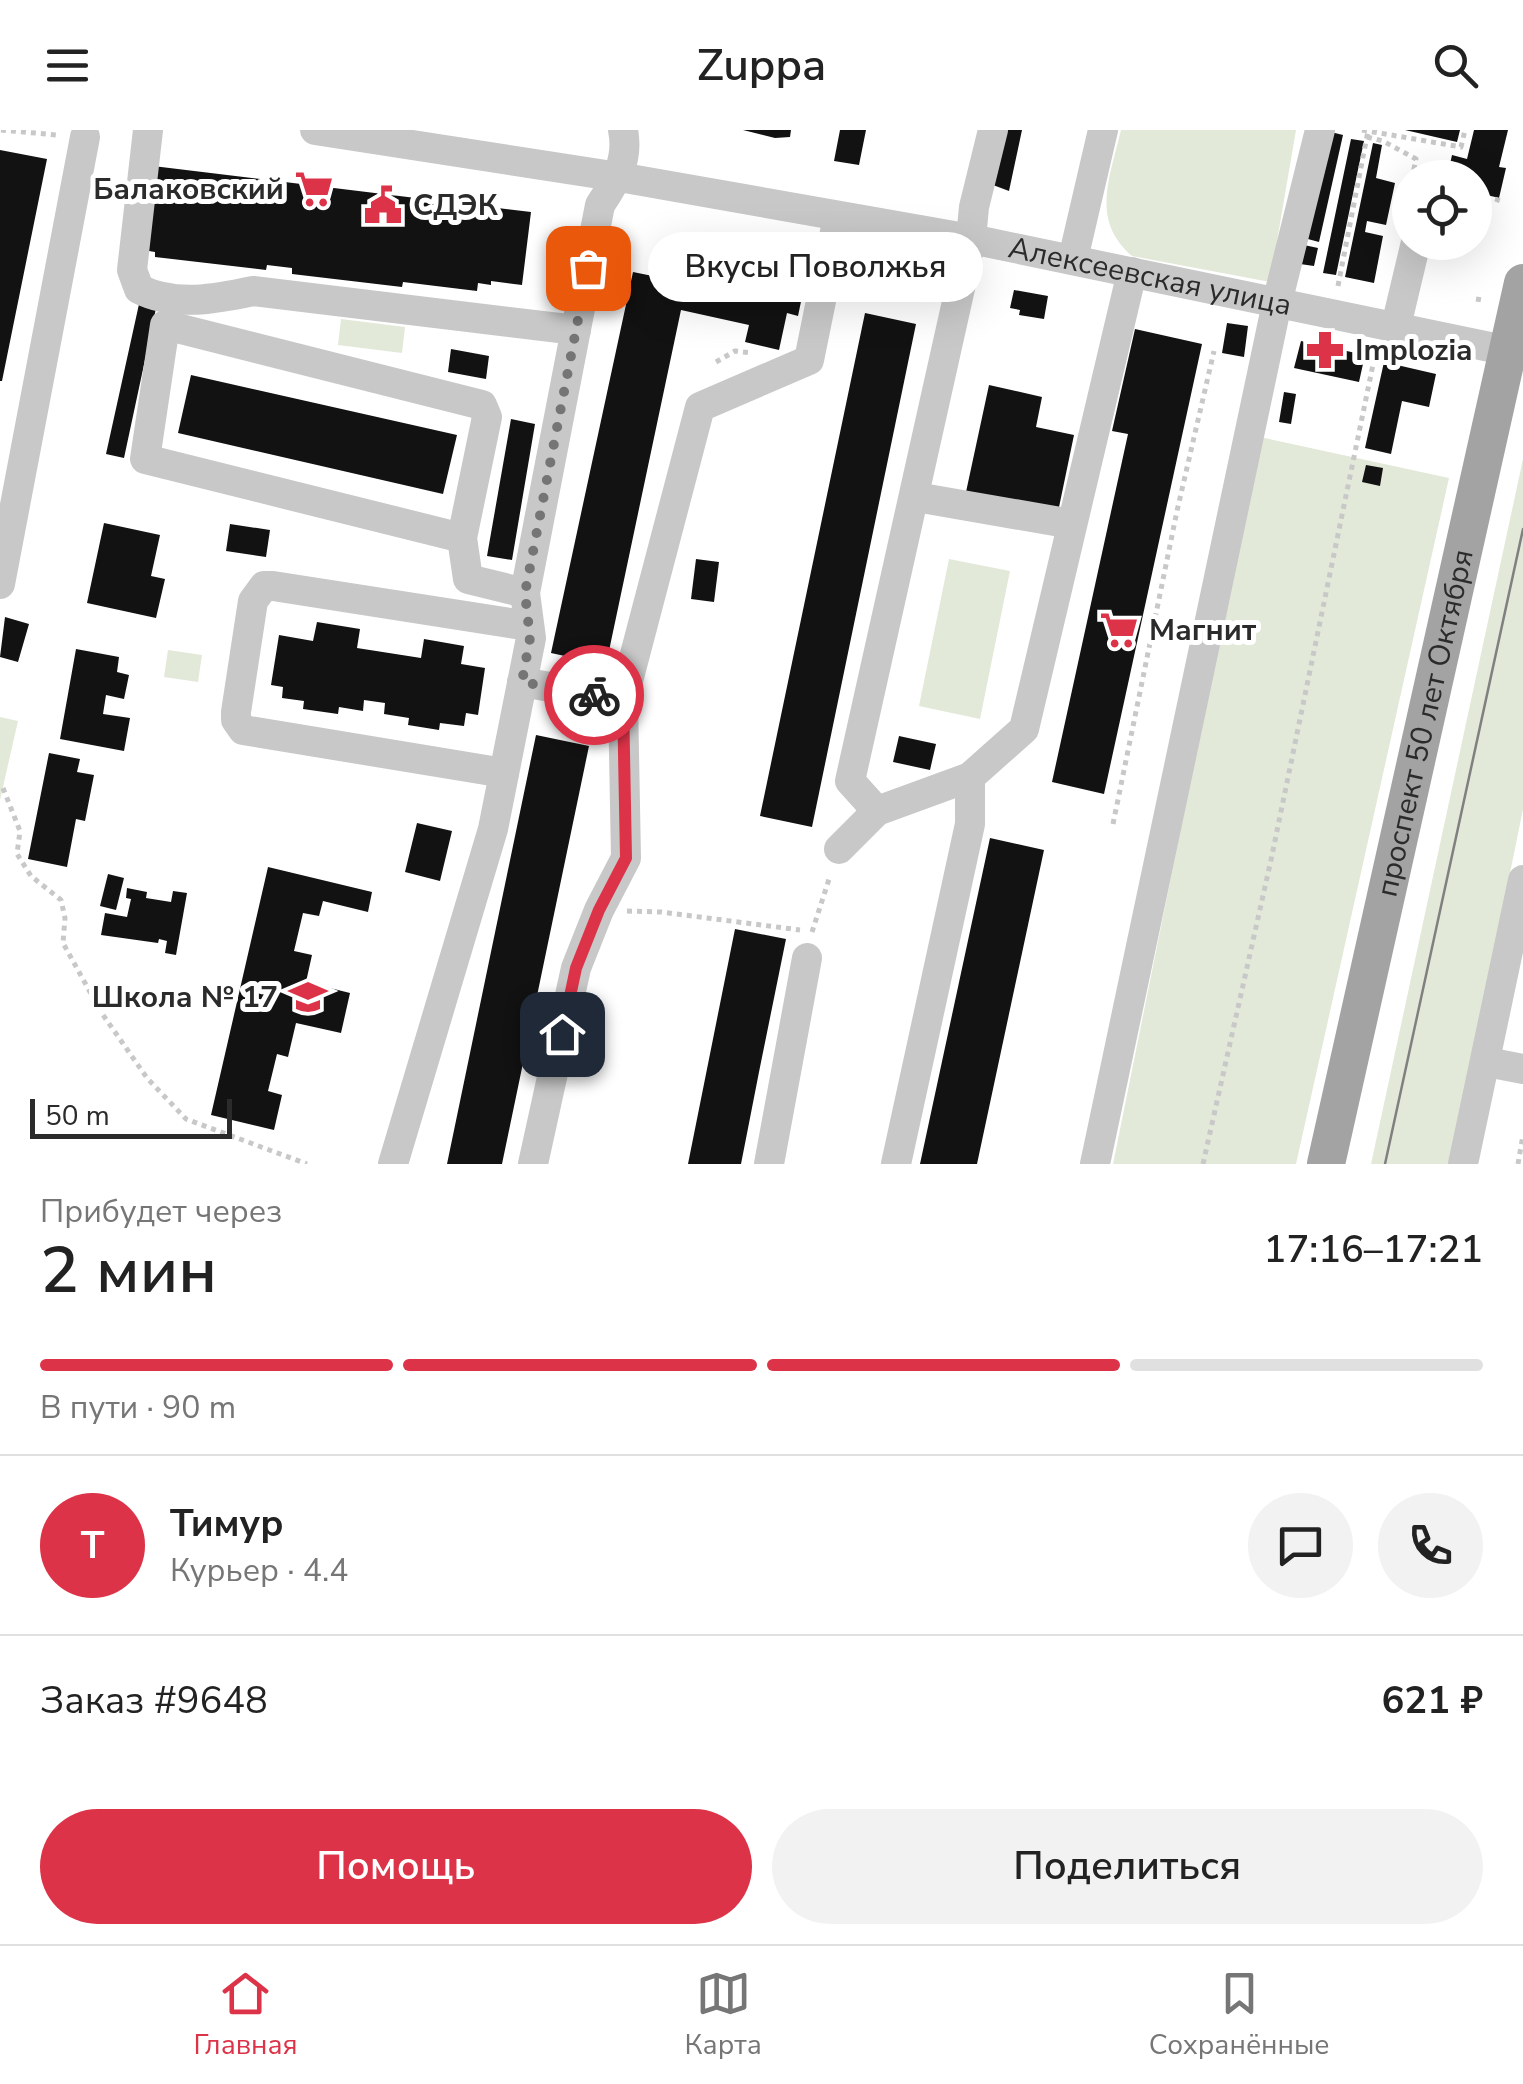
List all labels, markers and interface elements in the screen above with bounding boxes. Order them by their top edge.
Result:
text: Zuppa [697,35,826,96]
icon: menu [40,38,95,93]
icon: search [1428,38,1483,93]
map controls [1392,160,1492,260]
button: locate [1392,160,1492,260]
supermarket icon: Балаковский [293,168,335,210]
place label: Балаковский [93,169,284,210]
public building icon: СДЭК [362,184,404,226]
place label: СДЭК [413,185,499,226]
pin [546,226,631,311]
street label: Алексеевская улица [1005,227,1295,326]
callout: Вкусы Поволжья [648,233,983,303]
icon: bag [561,241,616,296]
text: Вкусы Поволжья [684,245,947,288]
pharmacy icon: Implozia [1304,329,1346,371]
place label: Implozia [1355,330,1472,371]
street label: проспект 50 лет Октября [1366,545,1484,901]
supermarket icon: Магнит [1098,609,1140,651]
place label: Магнит [1149,610,1257,651]
courier [544,645,644,745]
icon: bike [567,668,622,723]
school or university icon: Школа № 17 [287,976,329,1018]
place label: Школа № 17 [92,977,278,1018]
pin [520,992,605,1077]
icon: home [535,1007,590,1062]
scale bar [30,1094,232,1138]
text: 50 m [45,1097,110,1135]
text: Прибудет через [40,1190,282,1233]
text: 17:16–17:21 [1264,1224,1483,1275]
text: 2 мин [40,1226,217,1315]
text: В пути · 90 m [40,1386,236,1429]
button: chat [1248,1493,1353,1598]
button: phone [1378,1493,1483,1598]
text: Тимур [170,1498,283,1549]
text: Т [81,1520,104,1571]
text: Курьер · 4.4 [170,1549,348,1592]
text: Заказ #9648 [40,1675,268,1726]
text: 621 ₽ [1382,1675,1483,1726]
button: Помощь [40,1809,752,1924]
button: Поделиться [772,1809,1483,1924]
tab: Главная [193,1966,298,2064]
tab: Карта [685,1966,762,2064]
tab: Сохранённые [1149,1966,1330,2064]

